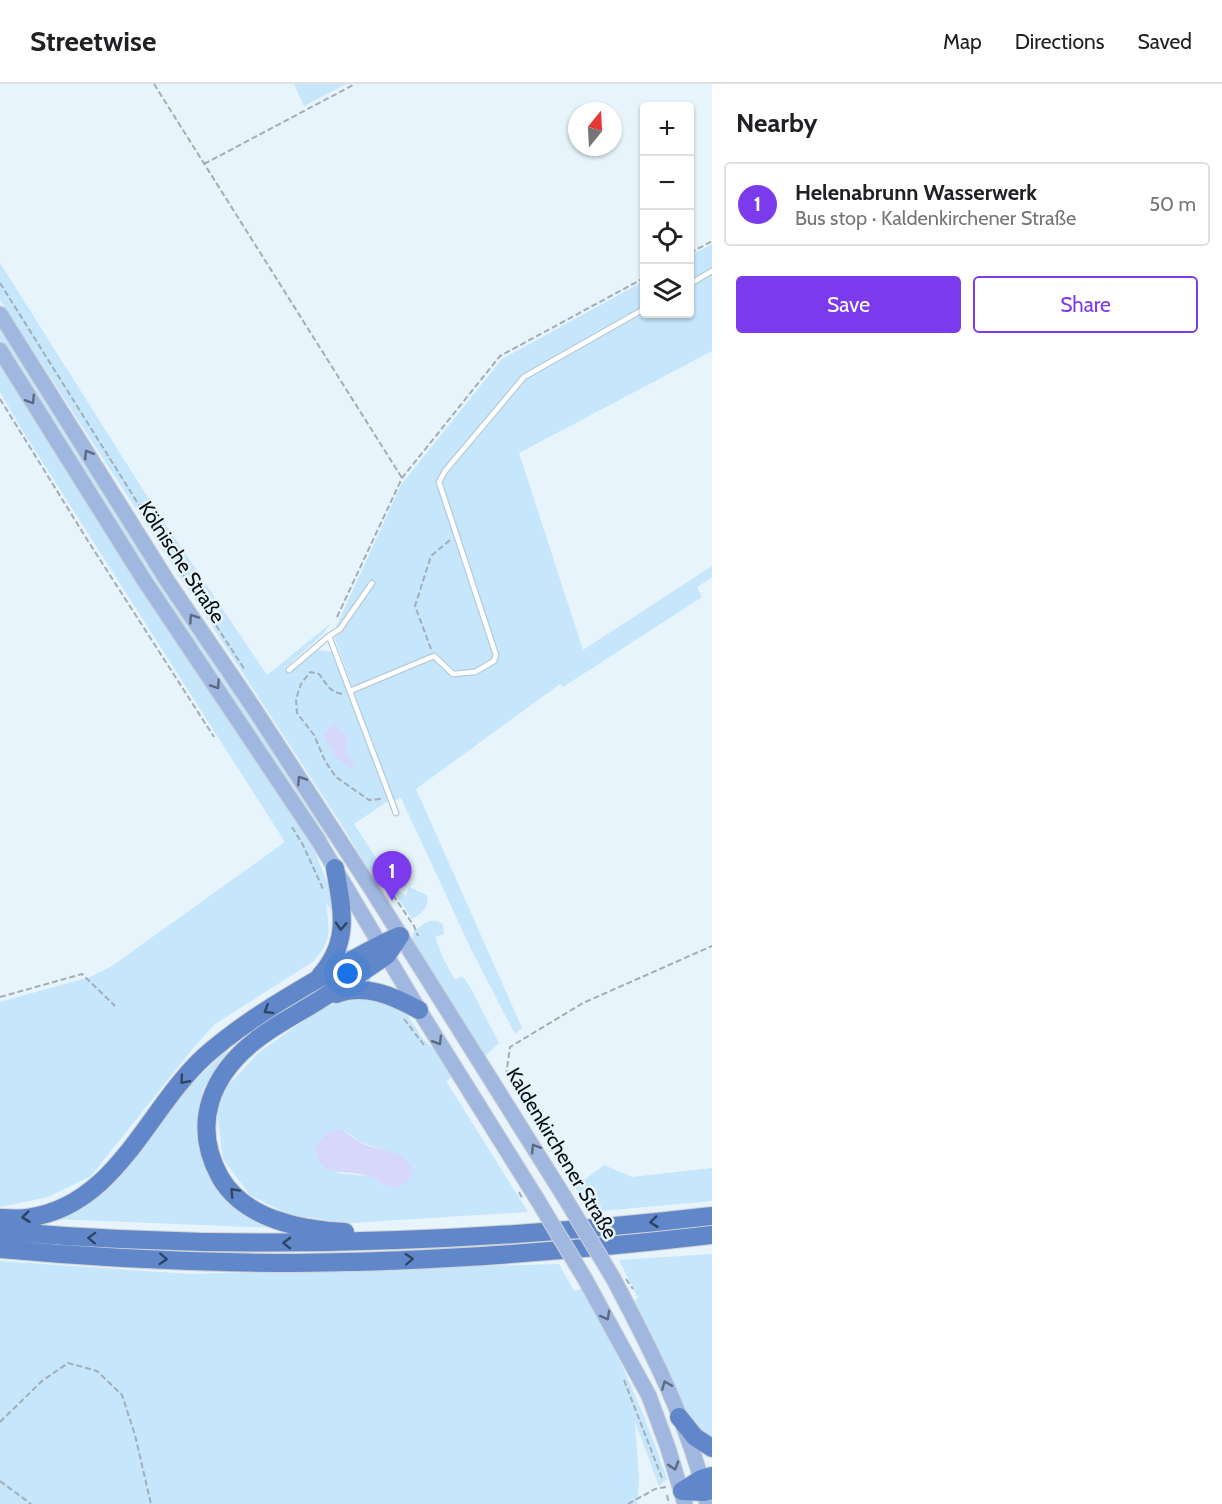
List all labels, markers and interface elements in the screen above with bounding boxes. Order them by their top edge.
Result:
text: Streetwise [30,24,156,58]
text: Map [943,29,982,54]
text: Directions [1015,29,1104,54]
text: Saved [1137,29,1192,54]
north arrow [568,102,622,156]
map controls [640,102,694,318]
button: + [640,102,694,156]
text: Nearby [736,107,817,139]
button: − [640,156,694,210]
text: Helenabrunn Wasserwerk [795,179,1037,206]
text: 1 [754,192,761,216]
text: 50 m [1149,192,1196,216]
text: Bus stop · Kaldenkirchener Straße [795,206,1076,230]
button: locate [640,210,694,264]
button: layers [640,264,694,318]
button: Save [736,276,961,333]
button: Share [973,276,1198,333]
one-way arrow [24,393,35,404]
one-way arrow [83,450,95,460]
street label: Kölnische Straße [134,497,230,627]
one-way arrow [189,614,200,625]
one-way arrow [208,679,220,689]
one-way arrow [297,776,308,787]
pin: 1 [372,852,412,901]
one-way arrow [335,921,348,930]
your location [333,959,362,988]
one-way arrow [264,1003,275,1014]
one-way arrow [431,1035,443,1045]
street label: Kaldenkirchener Straße [501,1063,623,1243]
one-way arrow [180,1073,191,1084]
one-way arrow [530,1144,542,1154]
one-way arrow [230,1188,241,1199]
one-way arrow [21,1210,31,1222]
one-way arrow [649,1215,658,1228]
one-way arrow [87,1231,96,1244]
one-way arrow [282,1237,291,1249]
one-way arrow [159,1253,168,1266]
one-way arrow [405,1253,414,1266]
one-way arrow [598,1310,610,1320]
one-way arrow [661,1381,673,1392]
one-way arrow [666,1460,679,1471]

